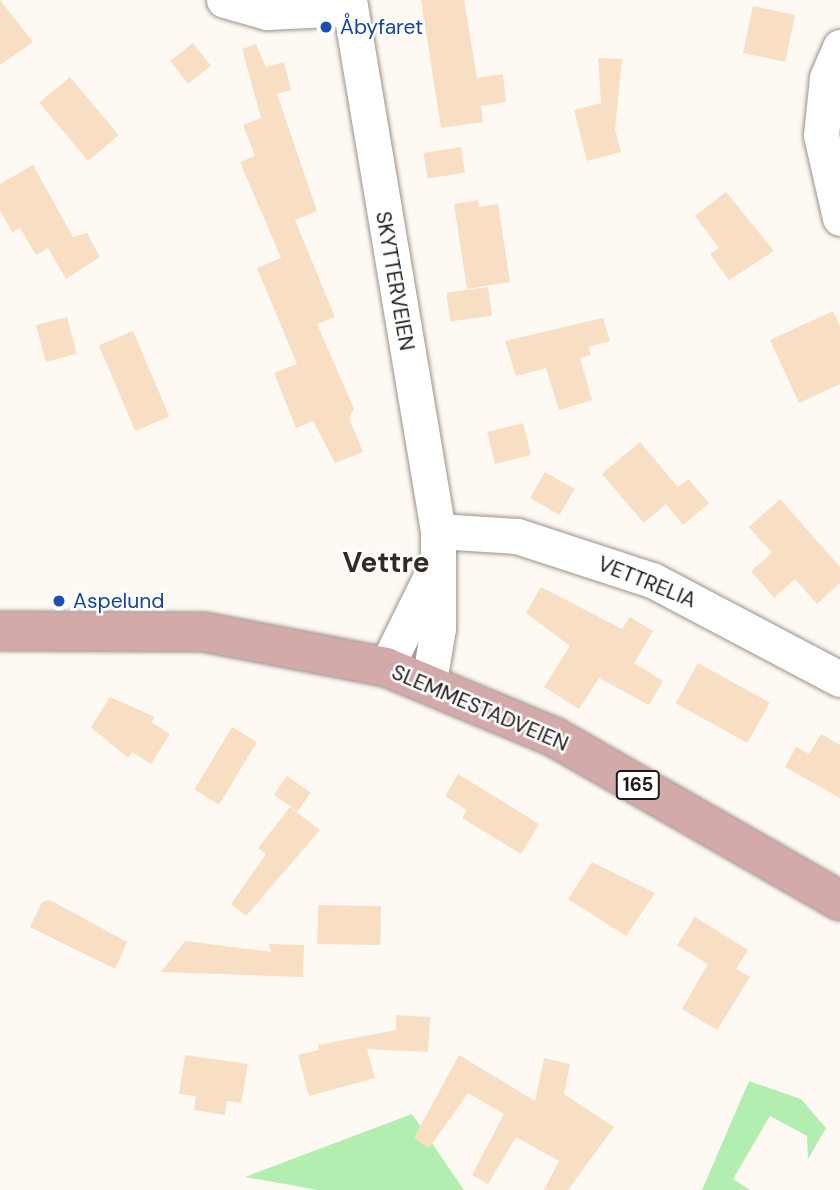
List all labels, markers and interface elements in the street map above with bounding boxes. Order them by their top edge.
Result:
place label: Åbyfaret [340,14,423,40]
marker: Åbyfaret [318,19,334,35]
street label: SKYTTERVEIEN [370,209,420,353]
district label: Vettre [342,546,430,580]
street label: VETTRELIA [594,551,700,613]
place label: Aspelund [73,588,164,614]
marker: Aspelund [51,593,67,609]
street label: SLEMMESTADVEIEN [388,659,572,757]
road number: 165 [615,770,661,800]

